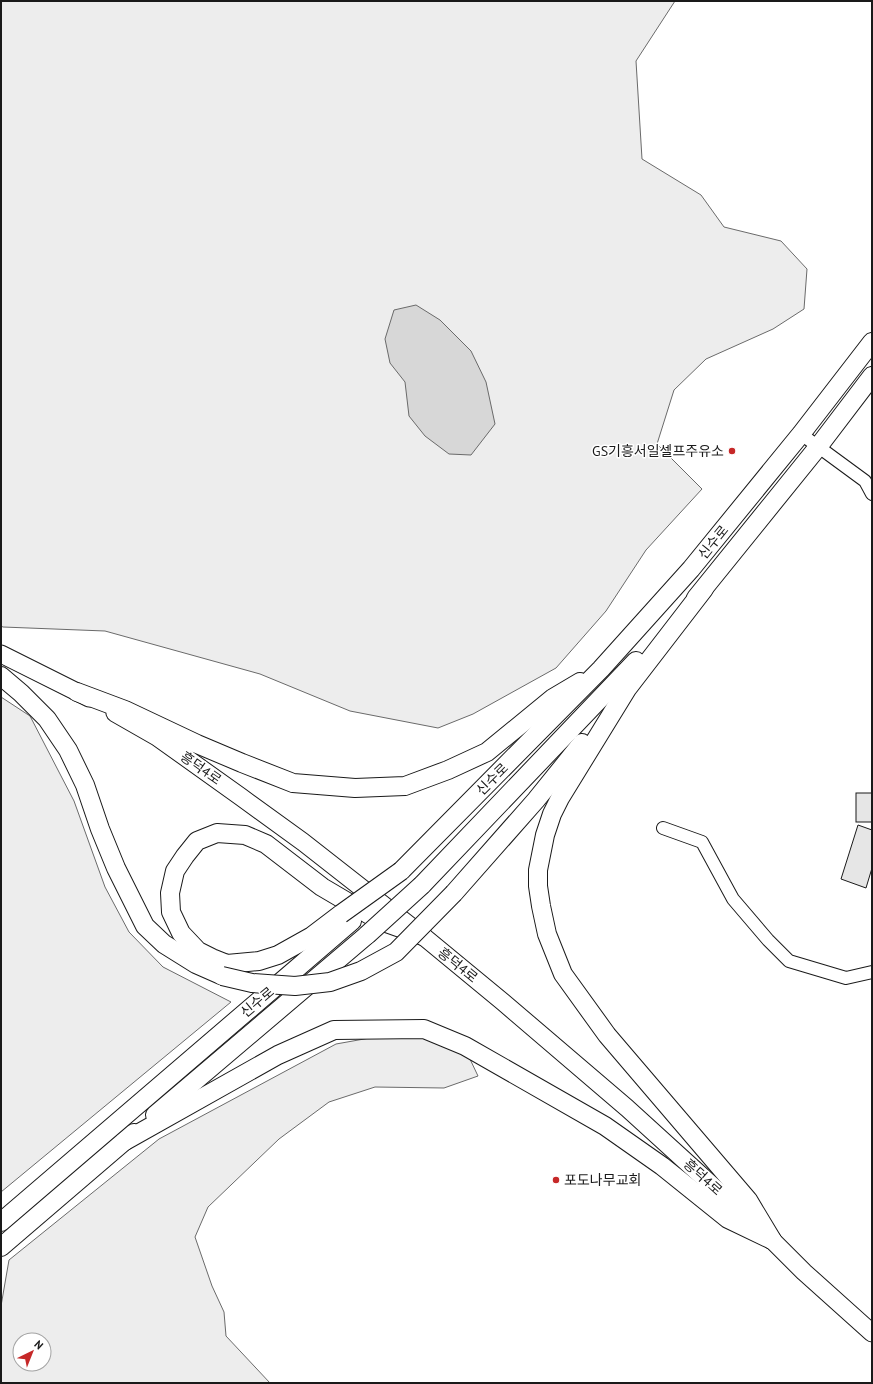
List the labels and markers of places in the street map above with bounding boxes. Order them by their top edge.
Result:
place label: GS기흥서일셀프주유소 [592,442,724,460]
marker: GS기흥서일셀프주유소 [727,446,737,456]
place label: 포도나무교회 [564,1171,641,1189]
marker: 포도나무교회 [551,1175,561,1185]

